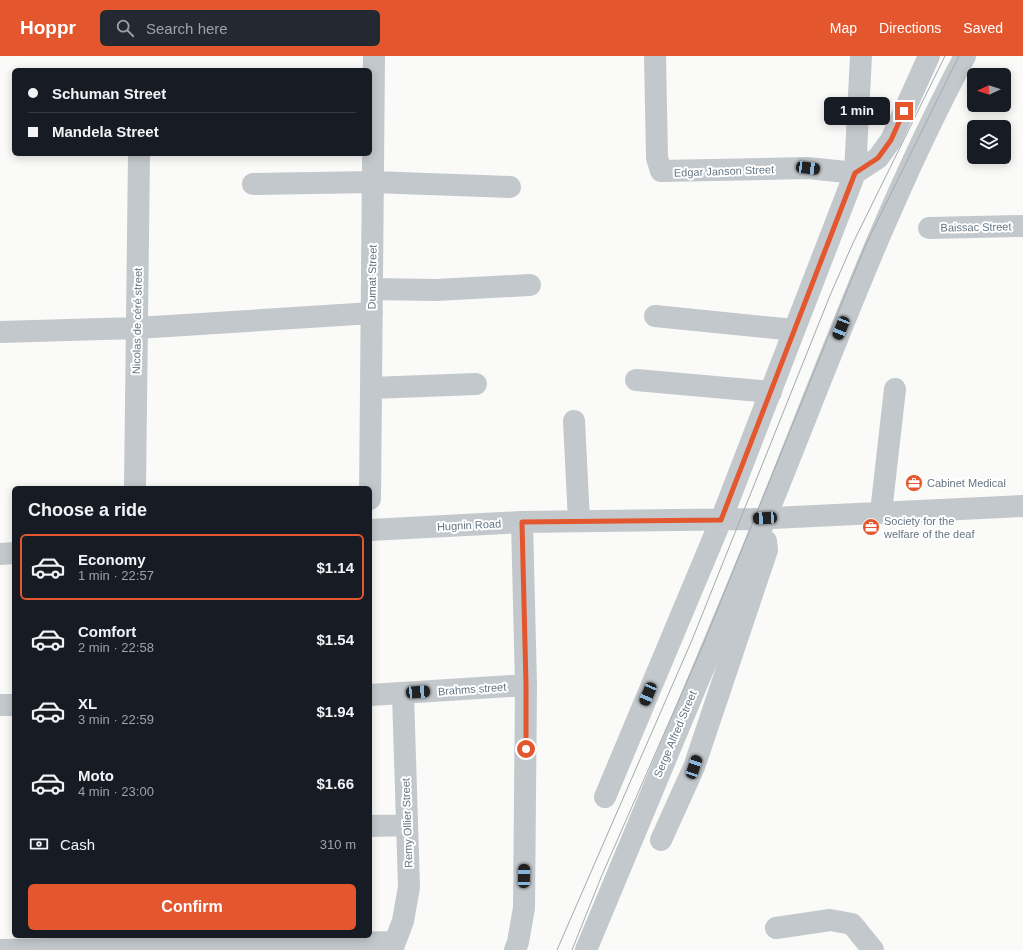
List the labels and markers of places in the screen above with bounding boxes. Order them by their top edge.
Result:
office icon: Cabinet Medical [904,473,924,493]
place label: Cabinet Medical [927,477,1006,489]
place label: Society for the welfare of the deaf [883,515,975,540]
office icon: Society for the welfare of the deaf [861,517,881,537]

